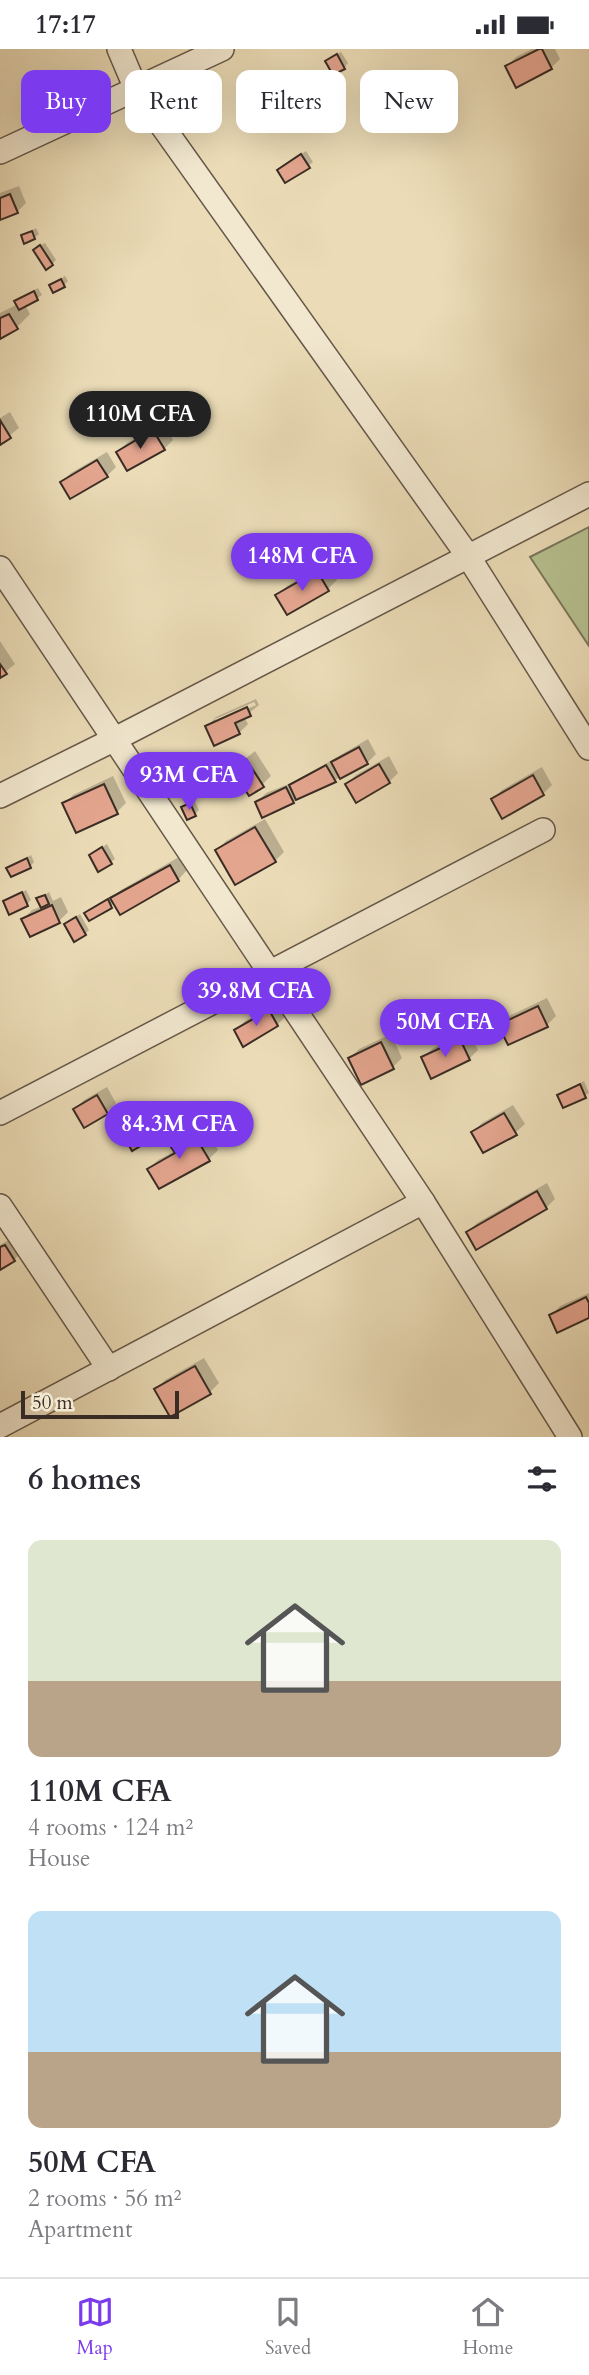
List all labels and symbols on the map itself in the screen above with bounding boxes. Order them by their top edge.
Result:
pin: 110M CFA [68,391,212,451]
pin: 148M CFA [230,533,374,593]
pin: 93M CFA [124,753,254,812]
pin: 39.8M CFA [176,969,336,1028]
pin: 50M CFA [380,999,510,1059]
pin: 84.3M CFA [99,1101,259,1161]
scale bar [21,1388,178,1420]

